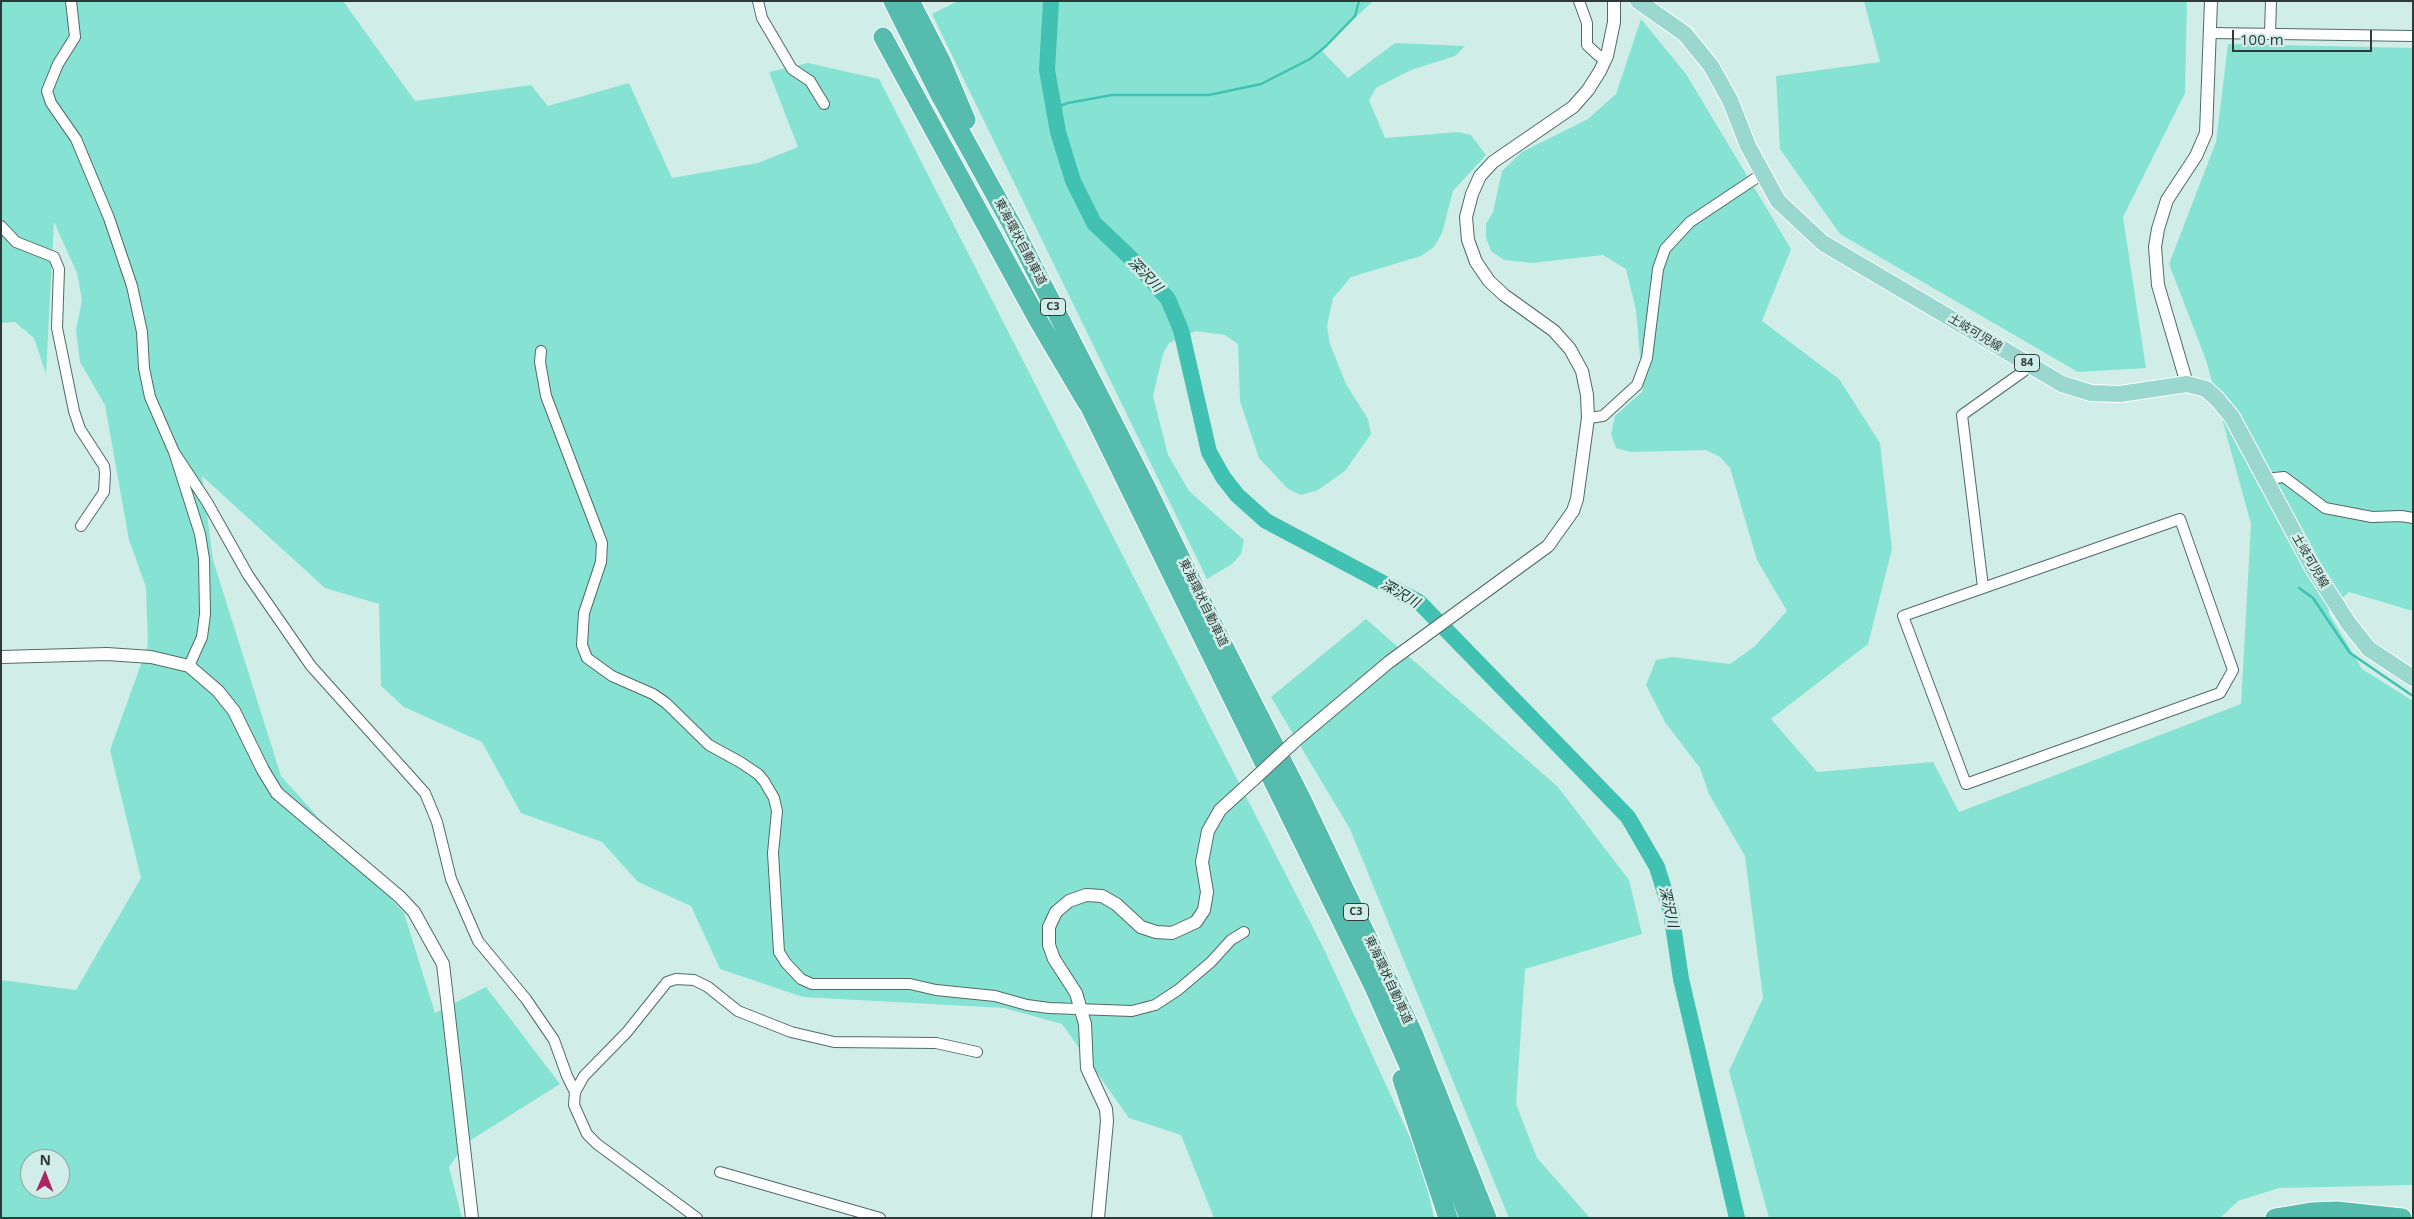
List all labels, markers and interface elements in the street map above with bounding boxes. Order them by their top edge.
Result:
scale bar [2234,20,2374,52]
text: 100 m [2240,29,2284,49]
street label: 東海環状自動車道 [991,196,1049,288]
water label: 深沢川 [1124,254,1166,296]
road number: C3 [1040,298,1066,316]
street label: 土岐可児線 [1946,311,2004,355]
road number: 84 [2014,354,2040,372]
street label: 土岐可児線 [2289,531,2331,591]
street label: 東海環状自動車道 [1175,557,1231,649]
water label: 深沢川 [1378,576,1422,612]
water label: 深沢川 [1655,885,1681,929]
road number: C3 [1344,904,1368,920]
street label: 東海環状自動車道 [1361,933,1415,1027]
north arrow [20,1149,70,1199]
text: N [39,1150,51,1169]

